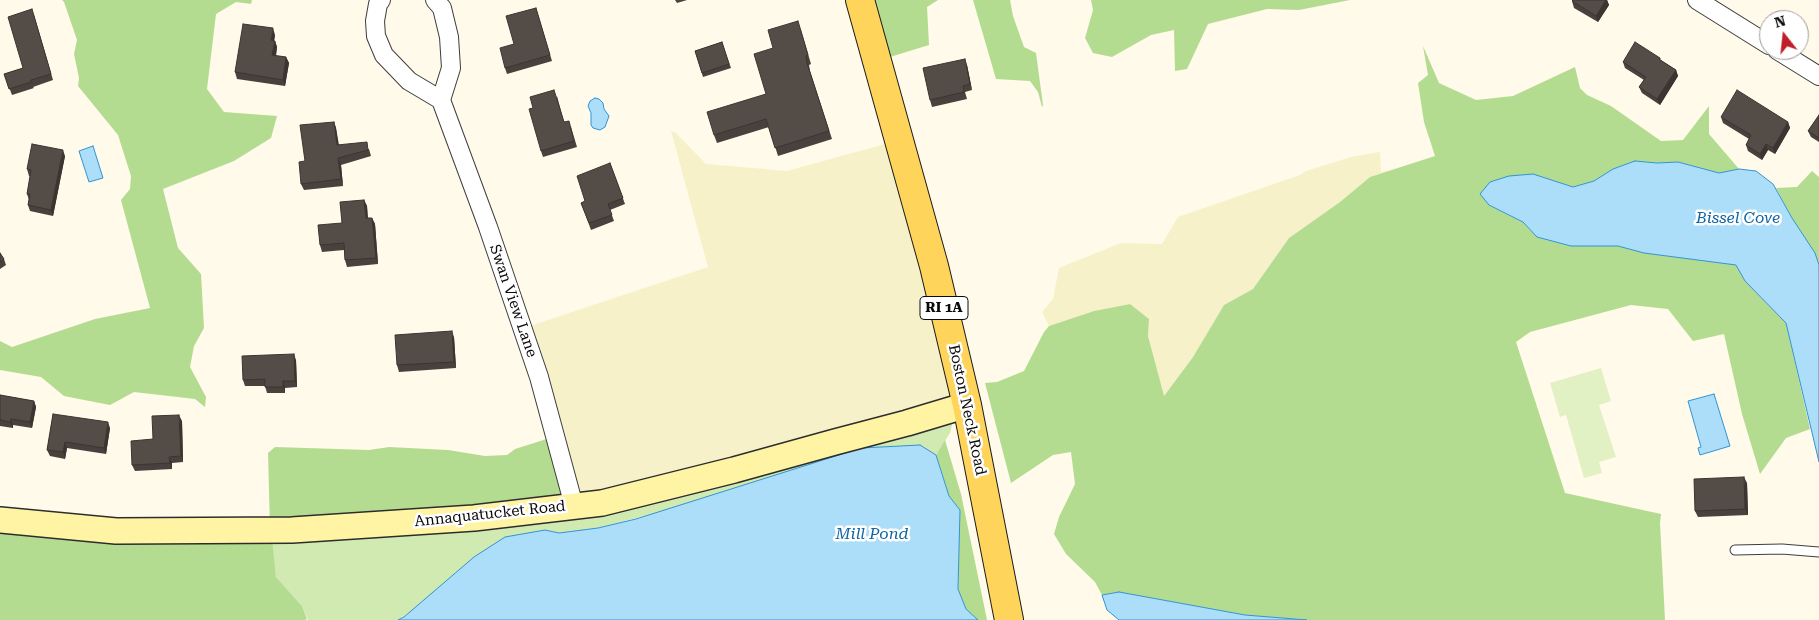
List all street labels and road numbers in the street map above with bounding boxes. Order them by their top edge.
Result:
street label: Swan View Lane [485,242,541,360]
road number: RI 1A [920,296,968,320]
street label: Boston Neck Road [944,343,990,477]
street label: Annaquatucket Road [414,497,566,531]

